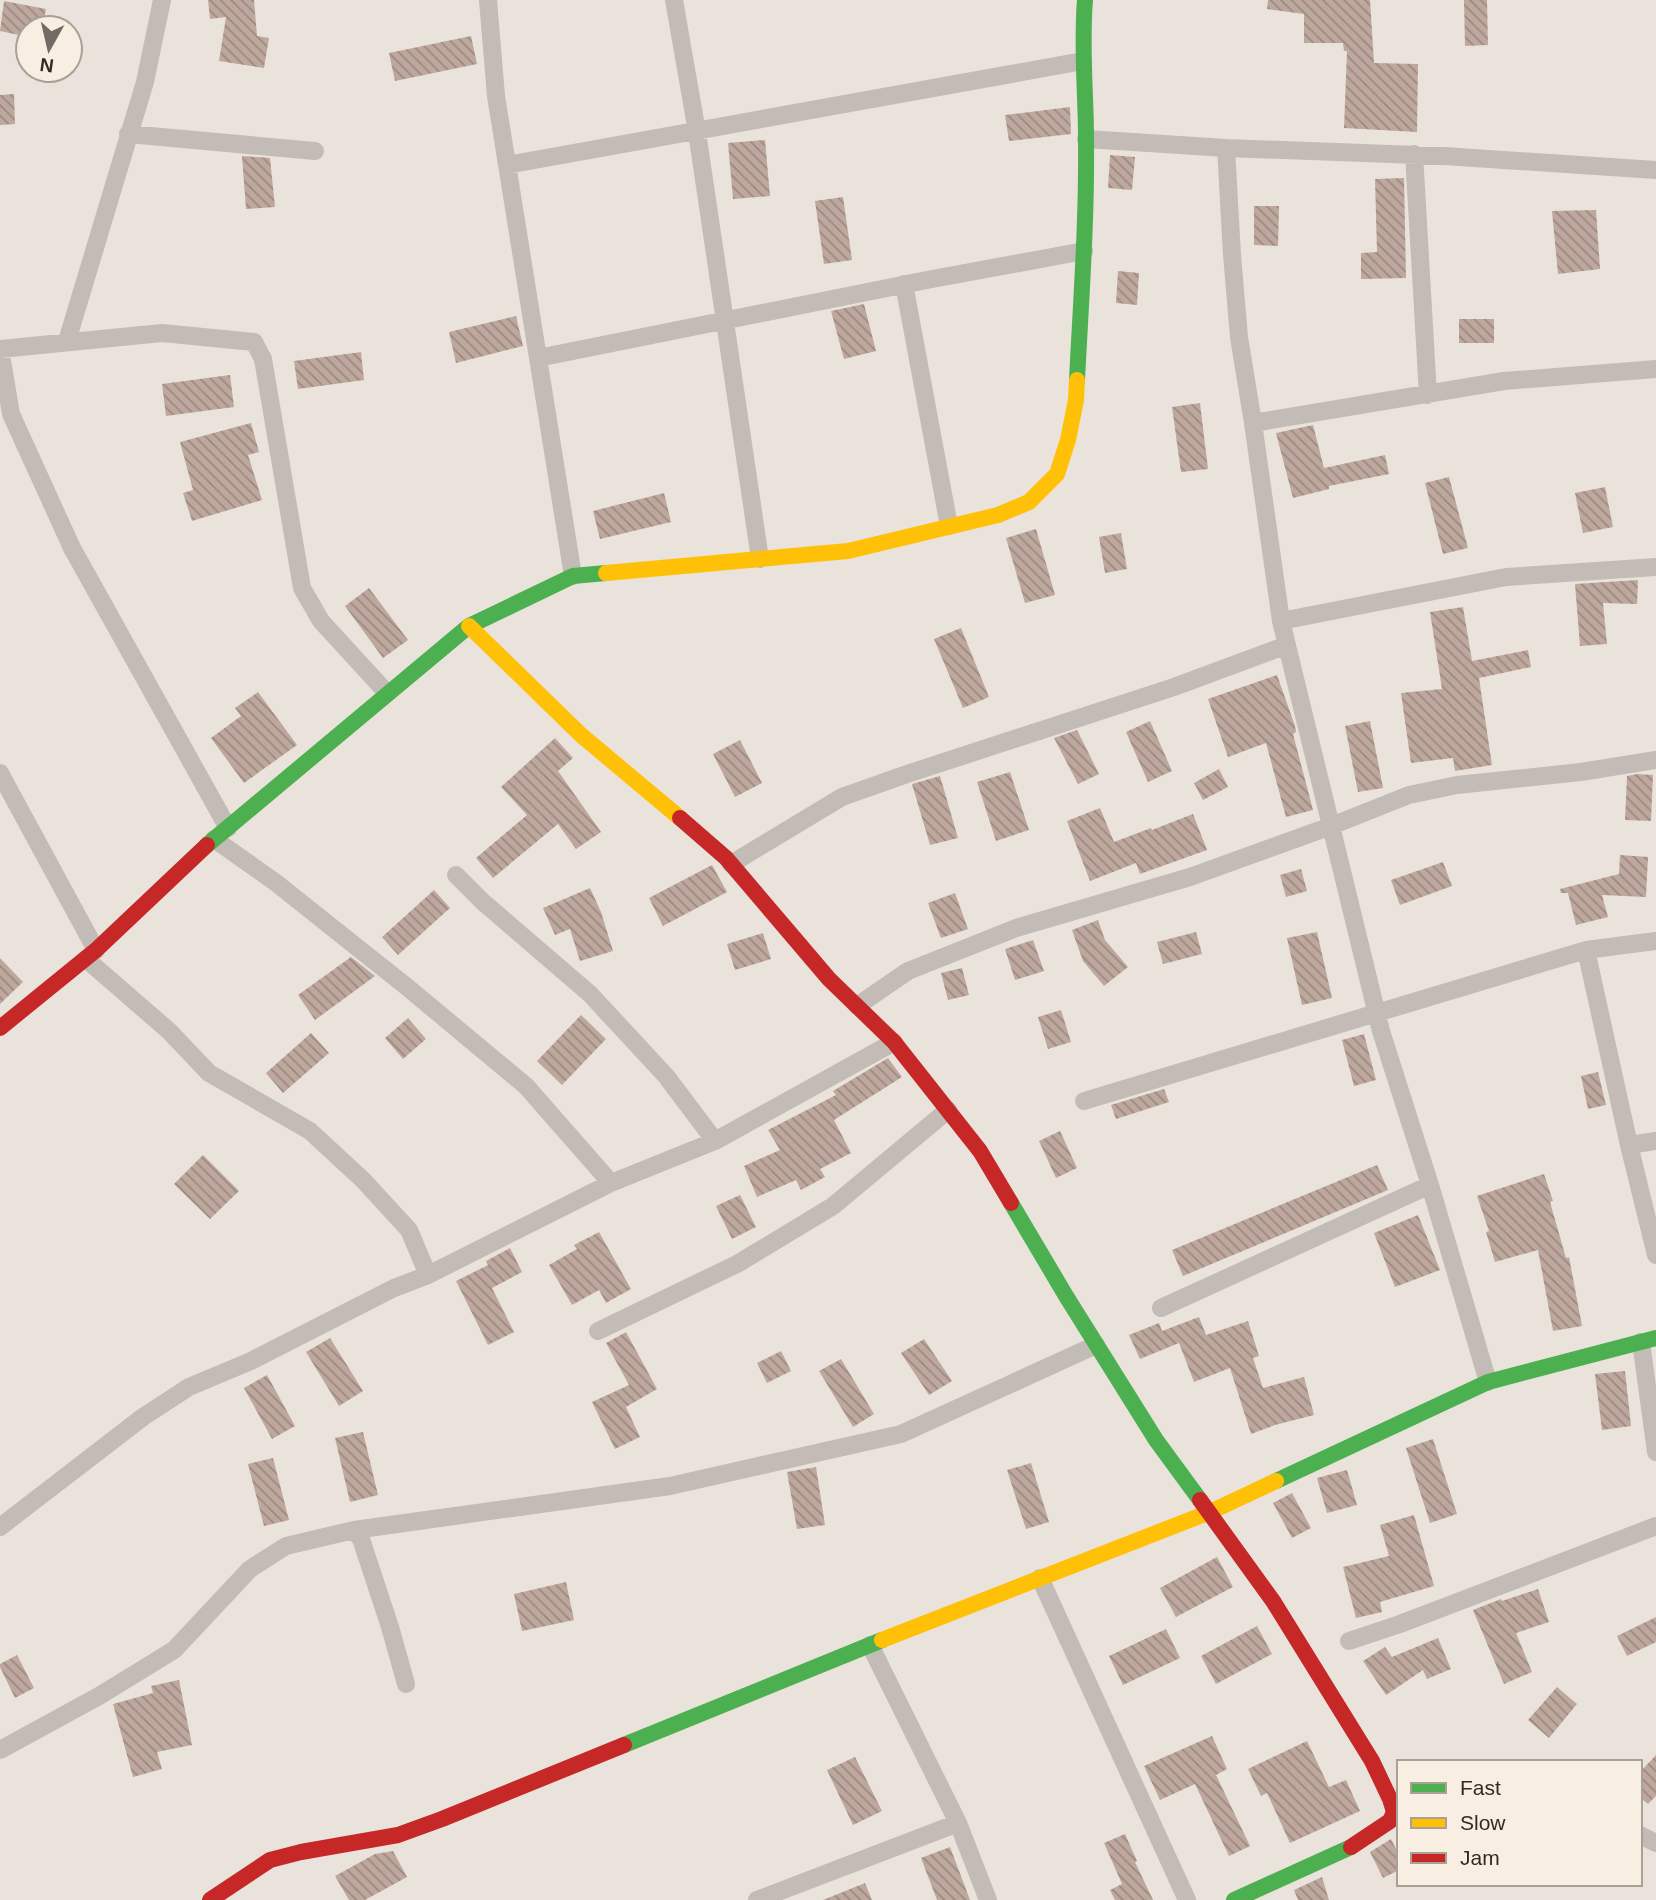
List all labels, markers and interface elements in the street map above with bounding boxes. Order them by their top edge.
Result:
north arrow [14,14,84,84]
text: N [38,54,55,77]
legend [1397,1760,1642,1886]
text: Fast [1460,1776,1501,1799]
text: Slow [1460,1811,1506,1834]
text: Jam [1460,1846,1500,1869]

